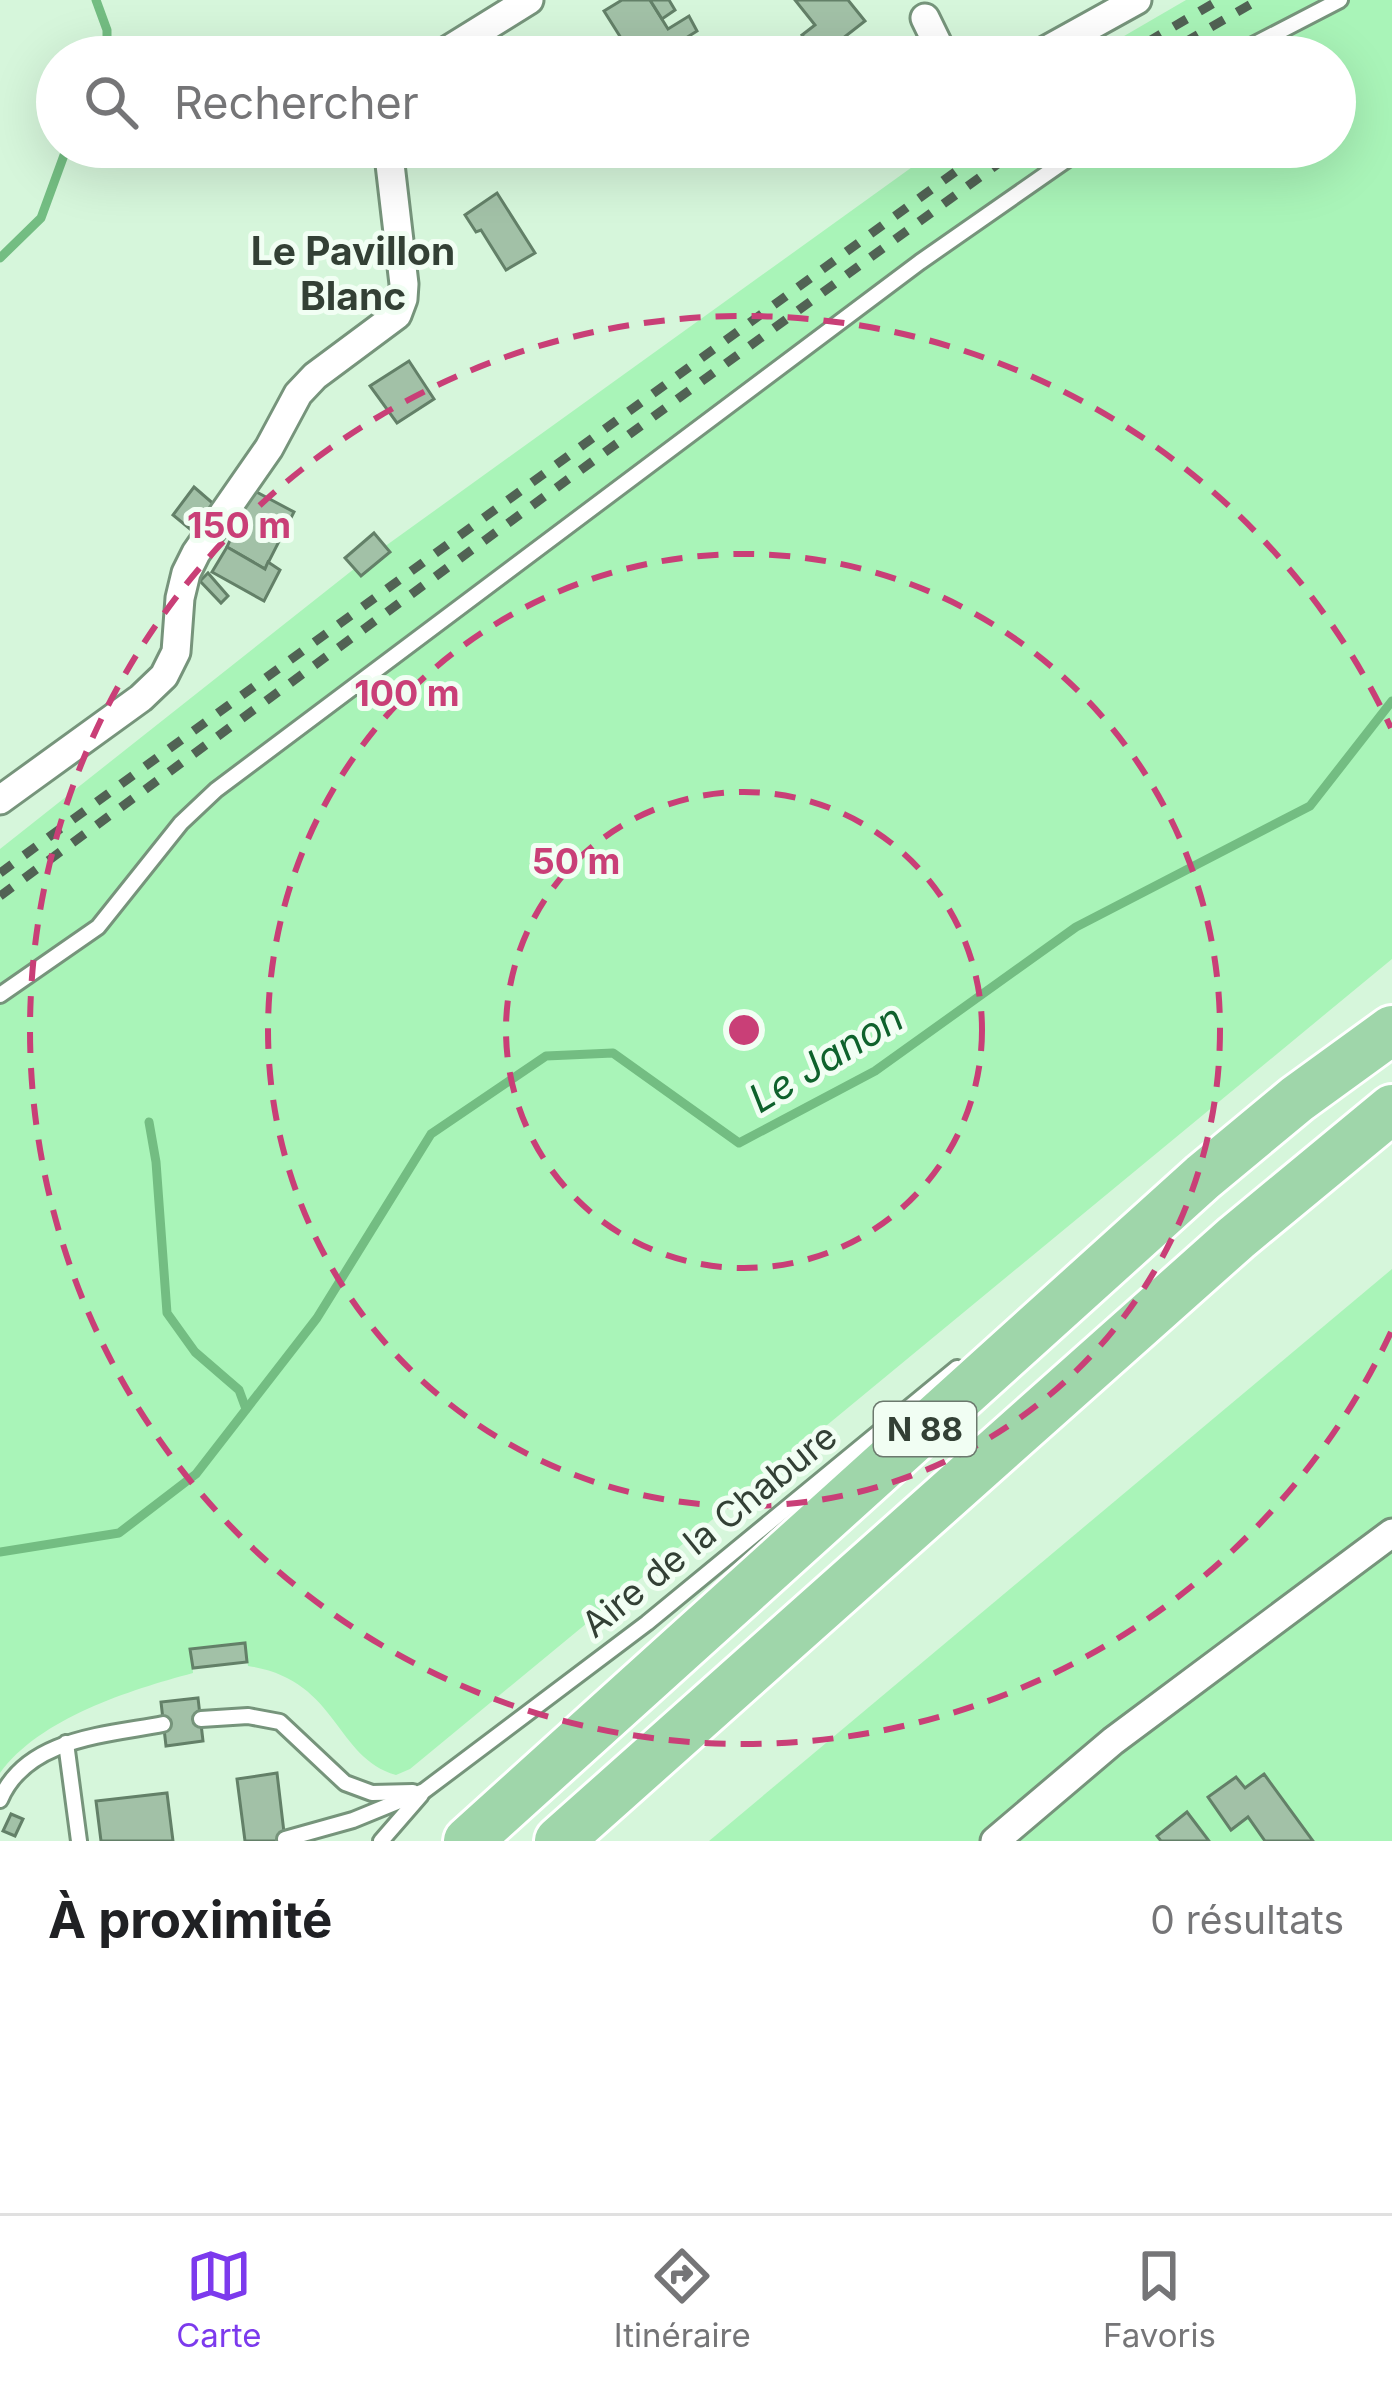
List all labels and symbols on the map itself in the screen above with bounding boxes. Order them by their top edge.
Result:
district label: Le Pavillon Blanc [251,227,455,319]
text: 150 m [187,503,291,547]
text: 100 m [354,671,460,715]
text: 50 m [532,839,620,883]
water label: Le Janon [740,993,911,1122]
centre of rings [723,1009,765,1051]
road number: N 88 [874,1402,976,1456]
street label: Aire de la Chabure [573,1414,845,1646]

